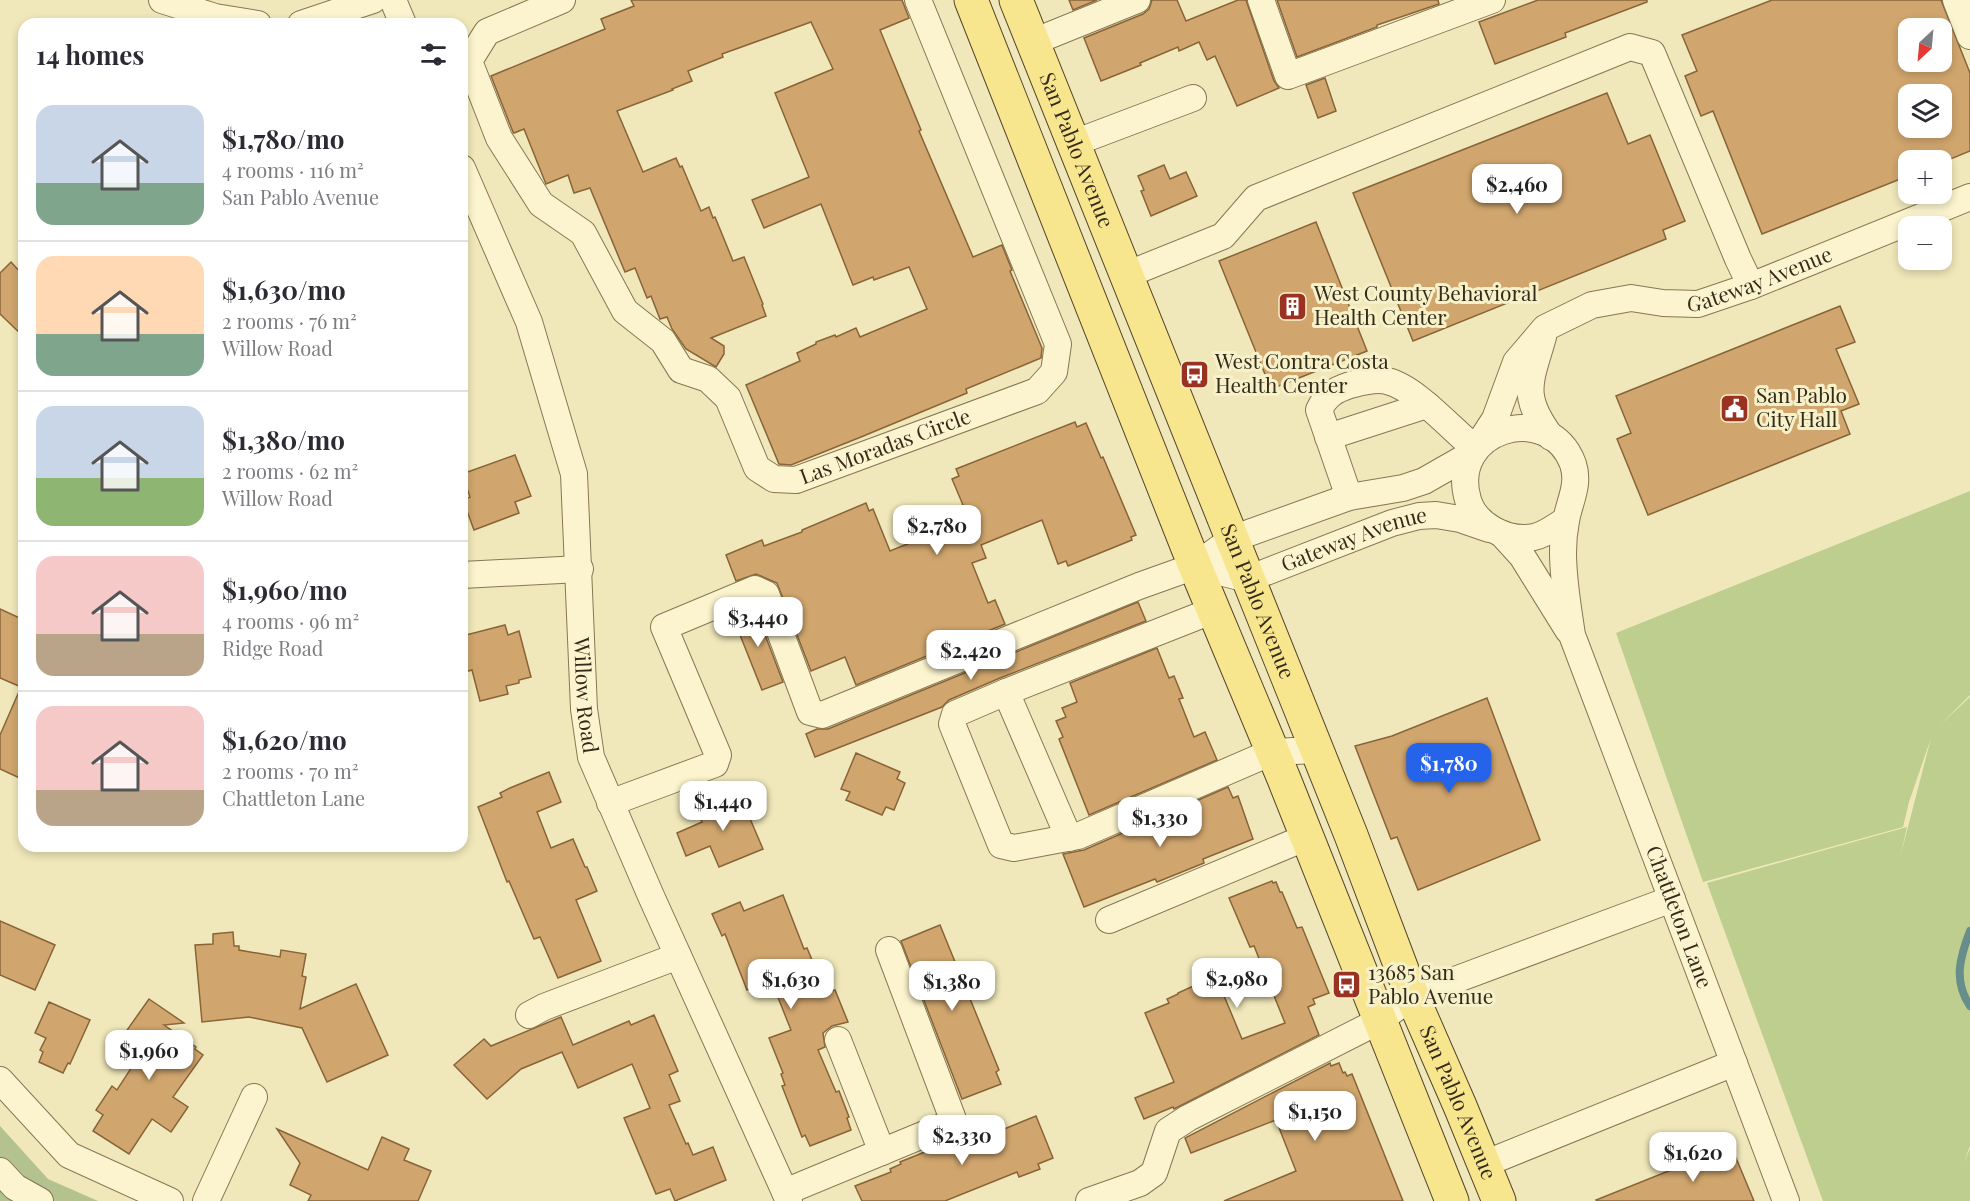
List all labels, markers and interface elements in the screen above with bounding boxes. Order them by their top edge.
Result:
north arrow [1898,18,1952,72]
map controls [1898,18,1952,270]
text: 14 homes [36,37,144,72]
icon: filters [417,38,450,71]
street label: San Pablo Avenue [1034,68,1122,231]
button: layers [1898,84,1952,138]
text: $1,780/mo [222,121,344,156]
icon: home [84,129,156,201]
button: + [1898,150,1952,204]
text: 4 rooms · 116 m² [222,156,364,183]
pin: $2,460 [1468,164,1566,215]
text: $2,460 [1486,170,1548,197]
text: San Pablo Avenue [222,183,379,210]
button: − [1898,216,1952,270]
street label: Gateway Avenue [1687,239,1836,316]
text: $1,630/mo [222,272,346,307]
place label: West County Behavioral Health Center [1313,278,1537,330]
icon: home [84,280,156,352]
building icon: West County Behavioral Health Center [1277,290,1309,322]
text: 2 rooms · 76 m² [222,307,357,334]
text: Willow Road [222,334,333,361]
place label: West Contra Costa Health Center [1214,346,1389,398]
bus stop icon: West Contra Costa Health Center [1178,358,1210,390]
place label: San Pablo City Hall [1756,380,1847,432]
public building icon: San Pablo City Hall [1719,392,1751,424]
street label: Las Moradas Circle [795,401,974,489]
text: $1,380/mo [222,422,345,457]
icon: home [84,430,156,502]
text: 2 rooms · 62 m² [222,457,358,484]
text: Willow Road [222,484,333,511]
street label: Gateway Avenue [1276,500,1427,577]
pin: $2,780 [888,505,986,556]
text: $2,780 [907,511,967,538]
street label: San Pablo Avenue [1215,519,1303,682]
text: $1,960/mo [222,572,347,607]
icon: home [84,580,156,652]
pin: $3,440 [709,597,807,648]
text: $3,440 [728,603,788,630]
text: 4 rooms · 96 m² [222,607,359,634]
pin: $2,420 [922,630,1020,681]
text: Ridge Road [222,634,323,661]
street label: Willow Road [569,635,606,755]
text: $2,420 [940,636,1002,663]
text: $1,620/mo [222,722,347,757]
icon: home [84,730,156,802]
pin: $1,780 [1400,743,1498,794]
text: $1,780 [1420,749,1478,776]
text: 2 rooms · 70 m² [222,757,359,784]
pin: $1,440 [674,781,772,832]
text: Chattleton Lane [222,784,365,811]
text: $1,440 [694,787,752,814]
pin: $1,330 [1111,797,1209,848]
text: $1,330 [1132,803,1188,830]
street label: Chattleton Lane [1641,841,1720,992]
place label: 13685 San Pablo Avenue [1368,957,1493,1009]
pin: $2,980 [1188,958,1286,1009]
pin: $1,630 [742,959,840,1010]
pin: $1,380 [903,961,1001,1012]
text: $2,980 [1206,964,1268,991]
text: $1,630 [762,965,820,992]
text: $1,380 [923,967,981,994]
bus stop icon: 13685 San Pablo Avenue [1331,969,1363,1001]
street label: San Pablo Avenue [1414,1020,1505,1183]
pin: $1,960 [100,1030,198,1081]
text: $1,960 [119,1036,179,1063]
pin: $1,150 [1266,1091,1364,1142]
text: $1,150 [1288,1097,1342,1124]
pin: $2,330 [913,1115,1011,1166]
text: $2,330 [932,1121,992,1148]
pin: $1,620 [1644,1132,1742,1183]
text: $1,620 [1663,1138,1723,1165]

